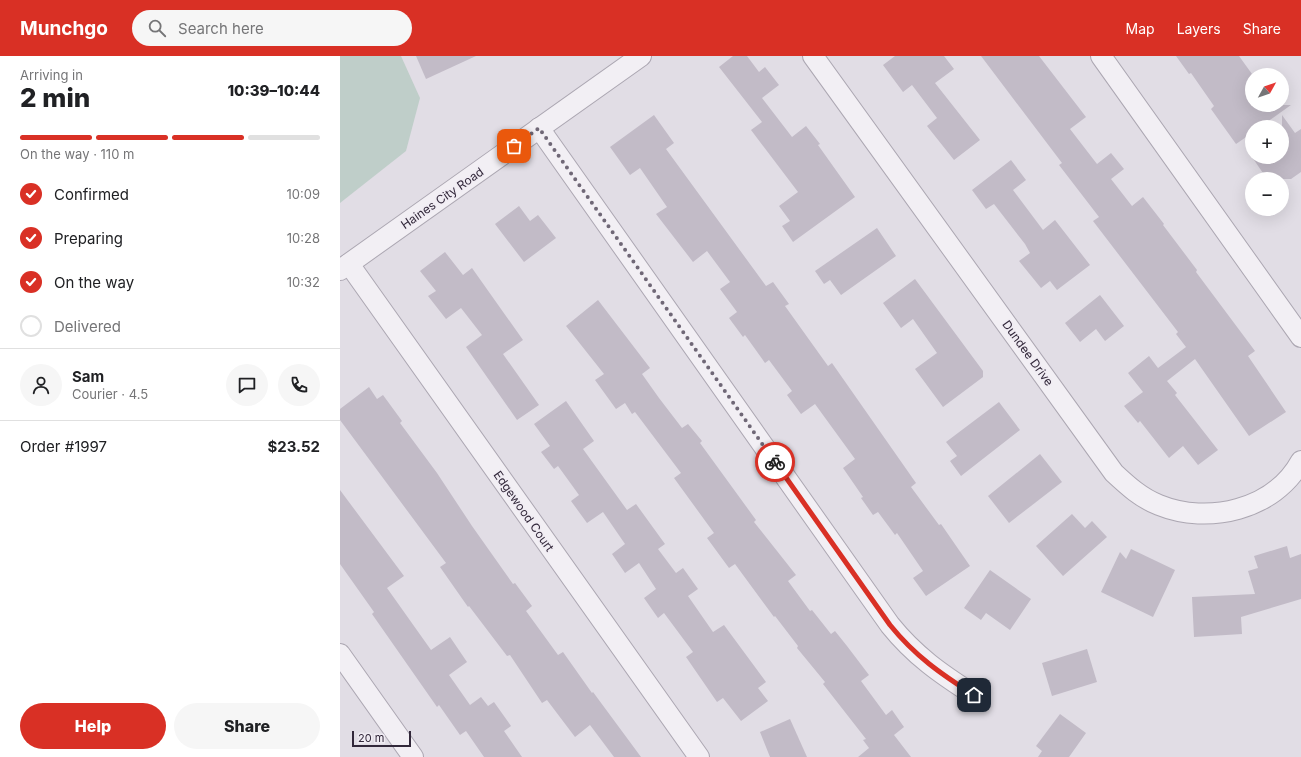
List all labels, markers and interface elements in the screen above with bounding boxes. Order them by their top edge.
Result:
search box [132,10,412,46]
text: Munchgo [20,17,108,40]
icon: search [146,17,168,39]
text: Search here [178,19,264,38]
text: Map [1126,20,1155,37]
text: Layers [1177,20,1221,37]
text: Share [1243,20,1281,37]
text: Arriving in [20,67,83,83]
north arrow [1245,68,1289,112]
map controls [1245,68,1289,216]
text: 10:39–10:44 [227,81,320,100]
text: 2 min [20,82,90,113]
button: + [1245,120,1289,164]
pin [497,129,531,163]
icon: bag [503,135,525,157]
text: On the way · 110 m [20,146,134,162]
street label: Haines City Road [398,164,486,232]
button: − [1245,172,1289,216]
icon: check [20,183,42,205]
text: Confirmed [54,185,129,204]
text: 10:09 [287,186,320,202]
icon: check [20,227,42,249]
text: Preparing [54,229,123,248]
text: 10:28 [287,230,320,246]
icon: check [20,271,42,293]
text: On the way [54,273,134,292]
text: 10:32 [287,274,320,290]
text: Delivered [54,317,121,336]
street label: Dundee Drive [999,317,1057,389]
button: person [20,364,62,406]
button: chat [226,364,268,406]
button: phone [278,364,320,406]
text: Sam [72,367,104,386]
text: Courier · 4.5 [72,386,148,402]
text: Order #1997 [20,437,107,456]
text: $23.52 [267,437,320,456]
courier [755,442,795,482]
icon: bike [764,451,786,473]
street label: Edgewood Court [491,468,557,554]
pin [957,678,991,712]
icon: home [963,684,985,706]
button: Help [20,703,166,749]
button: Share [174,703,320,749]
scale bar [352,729,411,748]
text: 20 m [358,731,384,745]

